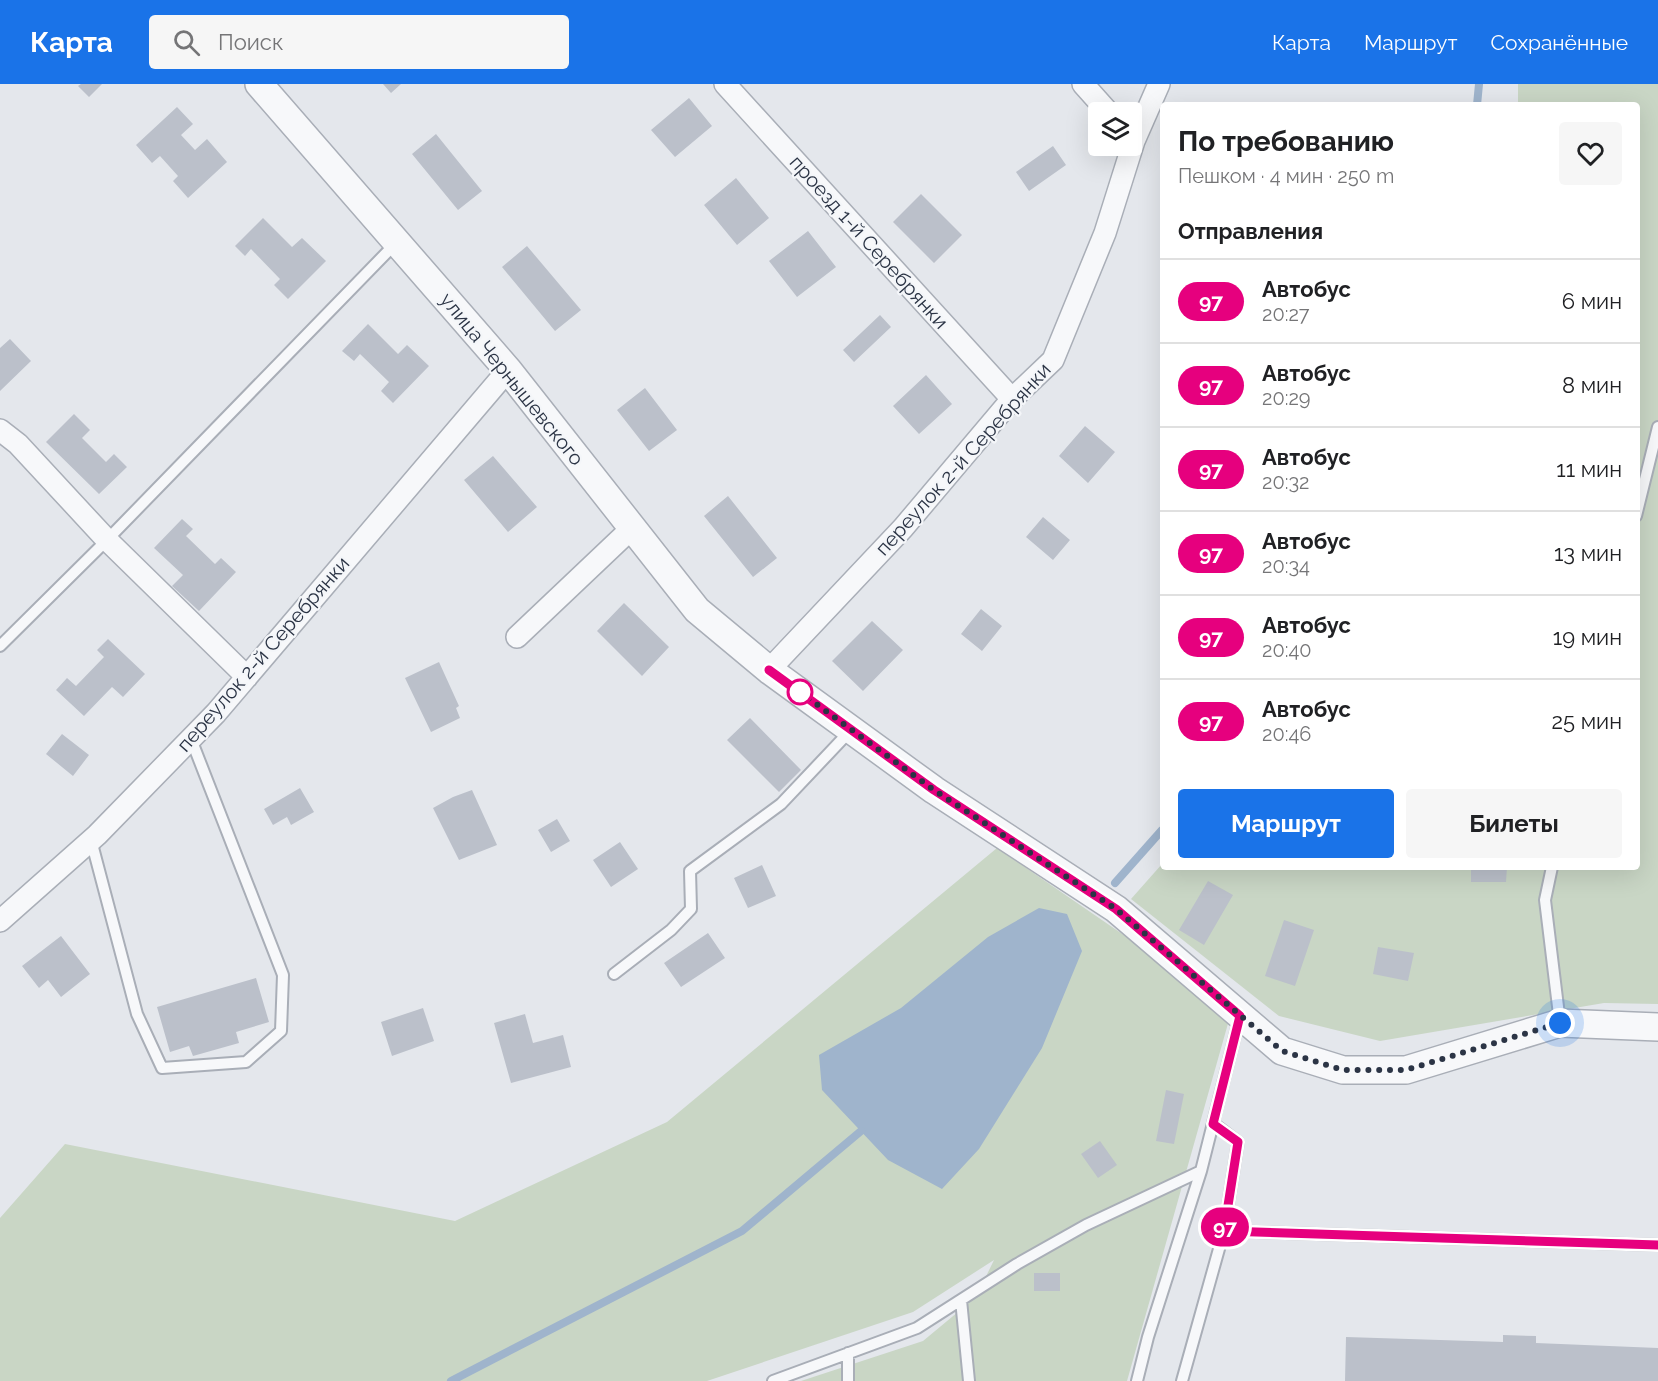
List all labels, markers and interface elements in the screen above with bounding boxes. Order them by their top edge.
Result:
search box [149,15,569,69]
text: Карта [30,26,113,59]
icon: search [170,26,203,59]
text: Поиск [218,29,283,55]
text: Карта [1272,30,1331,55]
text: Маршрут [1364,30,1457,55]
text: Сохранённые [1490,30,1628,55]
map controls [1088,102,1142,156]
button: layers [1088,102,1142,156]
button: heart [1559,122,1622,185]
text: По требованию [1178,125,1394,158]
street label: проезд 1-й Серебрянки [785,150,953,334]
text: Пешком · 4 мин · 250 m [1178,164,1394,188]
text: Отправления [1178,218,1323,244]
text: Автобус [1262,276,1351,302]
street label: улица Чернышевского [435,288,589,470]
text: 6 мин [1562,288,1622,314]
text: 97 [1199,289,1223,314]
text: 20:27 [1262,302,1310,326]
street label: переулок 2-й Серебрянки [870,358,1056,560]
text: Автобус [1262,360,1351,386]
text: 8 мин [1562,372,1622,398]
text: 97 [1199,373,1223,398]
text: 20:29 [1262,386,1311,410]
text: Автобус [1262,444,1351,470]
text: 11 мин [1556,456,1622,482]
text: 97 [1199,457,1223,482]
text: 20:32 [1262,470,1310,494]
text: Автобус [1262,528,1351,554]
text: 13 мин [1554,540,1622,566]
text: 97 [1199,541,1223,566]
street label: переулок 2-й Серебрянки [172,552,354,756]
text: 20:34 [1262,554,1310,578]
text: Автобус [1262,612,1351,638]
text: 19 мин [1553,624,1622,650]
text: 97 [1199,625,1223,650]
text: 20:40 [1262,638,1312,662]
unlabelled marker [787,679,813,705]
text: Автобус [1262,696,1351,722]
text: 25 мин [1552,708,1622,734]
text: 97 [1199,709,1223,734]
text: 20:46 [1262,722,1311,746]
button: Маршрут [1178,789,1394,858]
button: Билеты [1406,789,1622,858]
your location [1545,1008,1575,1038]
line badge: 97 [1198,1208,1252,1246]
text: 97 [1213,1215,1237,1240]

